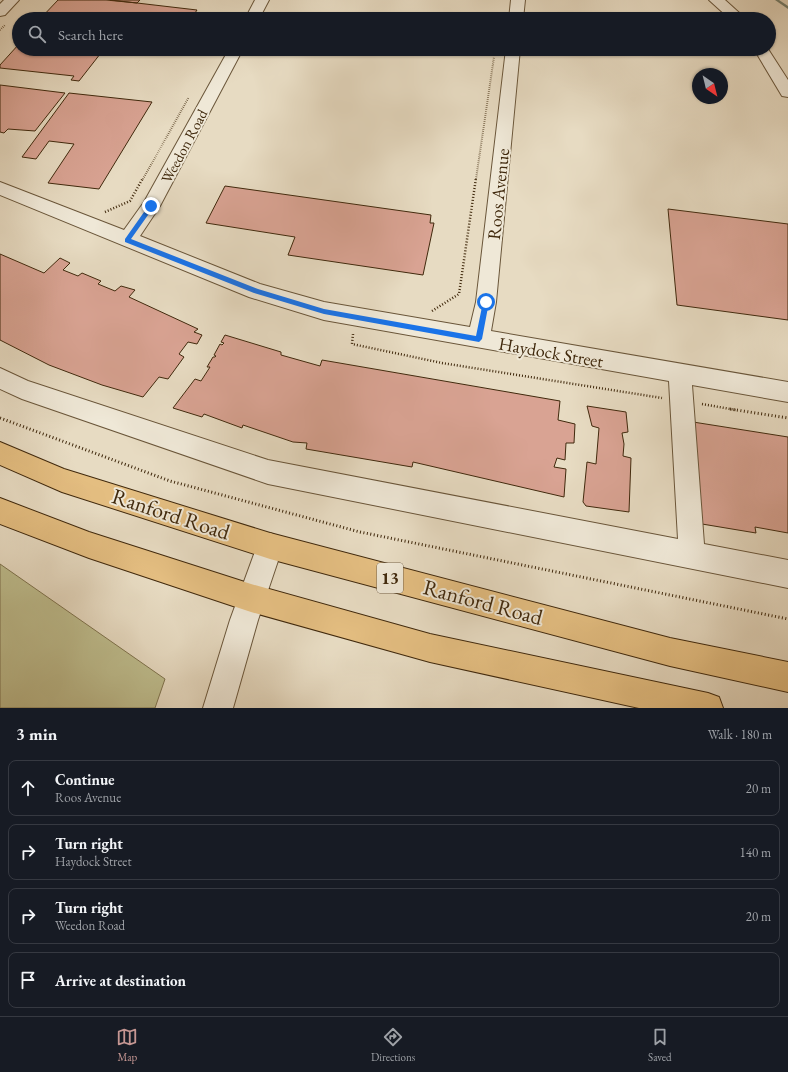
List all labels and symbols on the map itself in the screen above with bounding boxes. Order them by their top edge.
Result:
north arrow [692,68,728,104]
street label: Weedon Road [157,105,212,186]
street label: Roos Avenue [482,147,514,241]
route end [142,197,160,215]
route start [477,293,495,311]
street label: Haydock Street [497,331,606,373]
street label: Ranford Road [108,481,234,547]
road number: 13 [377,563,403,593]
street label: Ranford Road [420,572,547,632]

